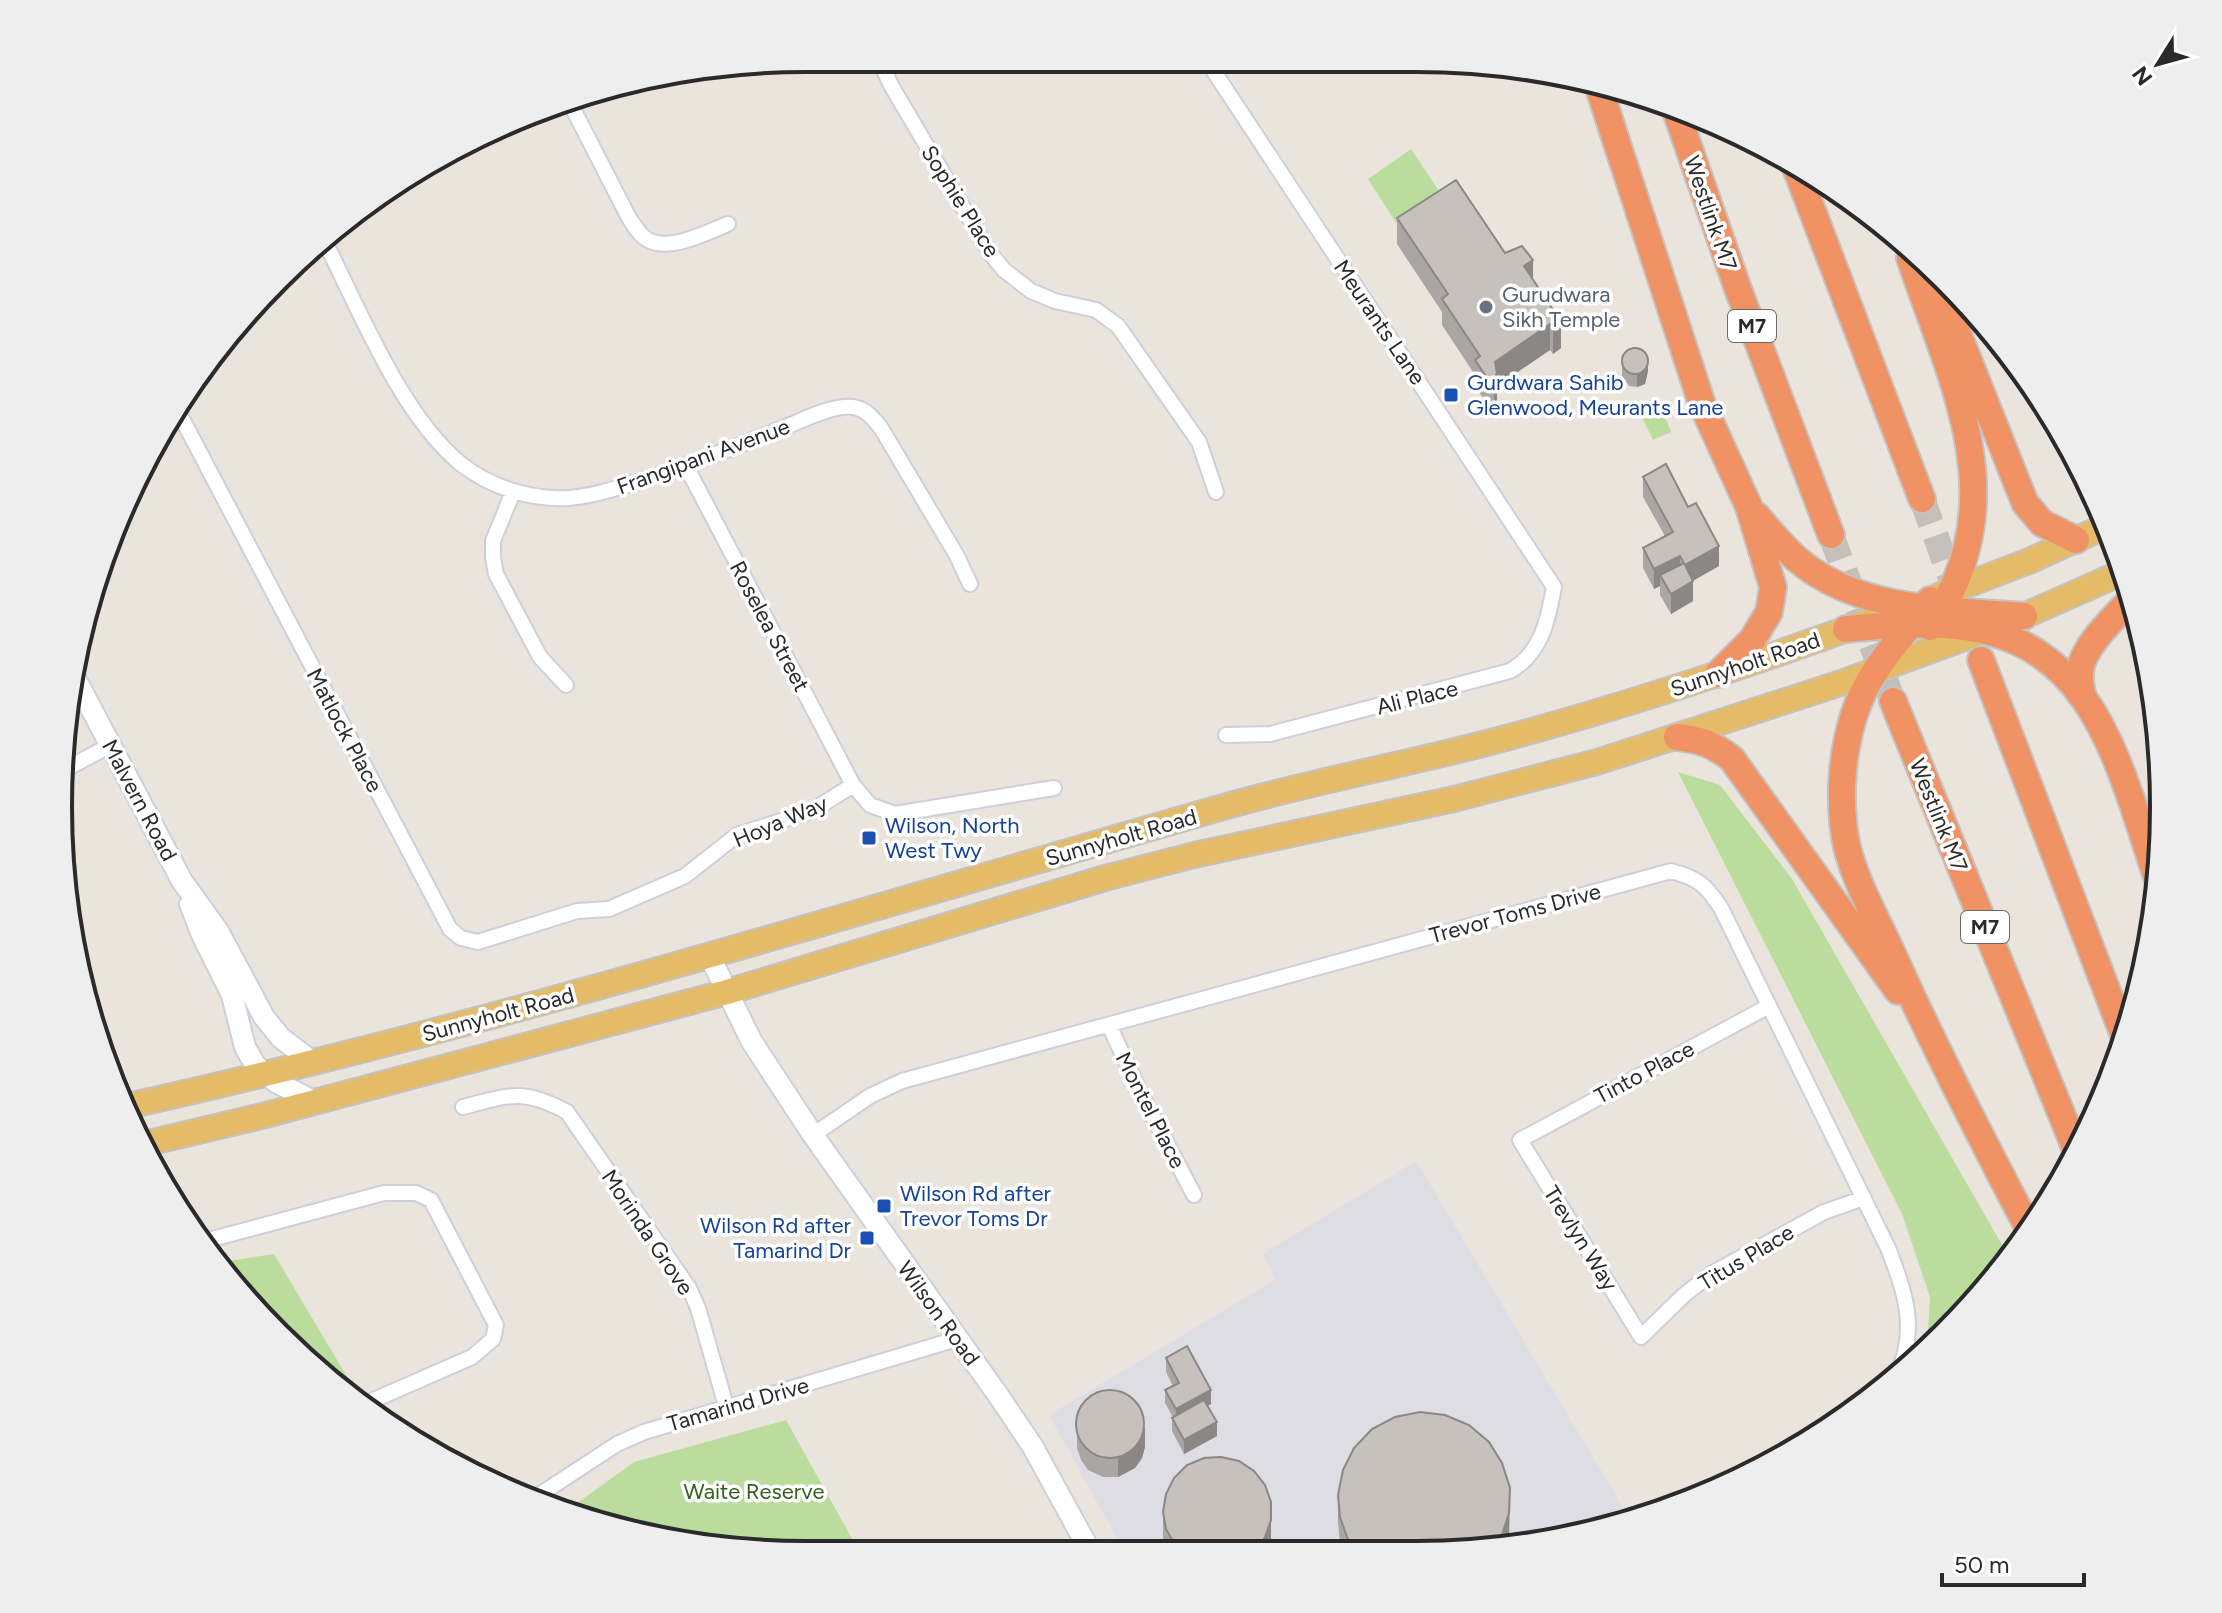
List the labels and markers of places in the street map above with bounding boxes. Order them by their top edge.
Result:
place label: Gurudwara Sikh Temple [1502,281,1620,333]
marker: Gurudwara Sikh Temple [1477,298,1495,316]
place label: Gurdwara Sahib Glenwood, Meurants Lane [1467,369,1723,421]
marker: Gurdwara Sahib Glenwood, Meurants Lane [1442,386,1460,404]
place label: Wilson, North West Twy [885,812,1020,864]
marker: Wilson, North West Twy [860,829,878,847]
place label: Wilson Rd after Trevor Toms Dr [900,1180,1051,1232]
marker: Wilson Rd after Trevor Toms Dr [875,1197,893,1215]
place label: Wilson Rd after Tamarind Dr [700,1212,852,1264]
marker: Wilson Rd after Tamarind Dr [858,1229,876,1247]

